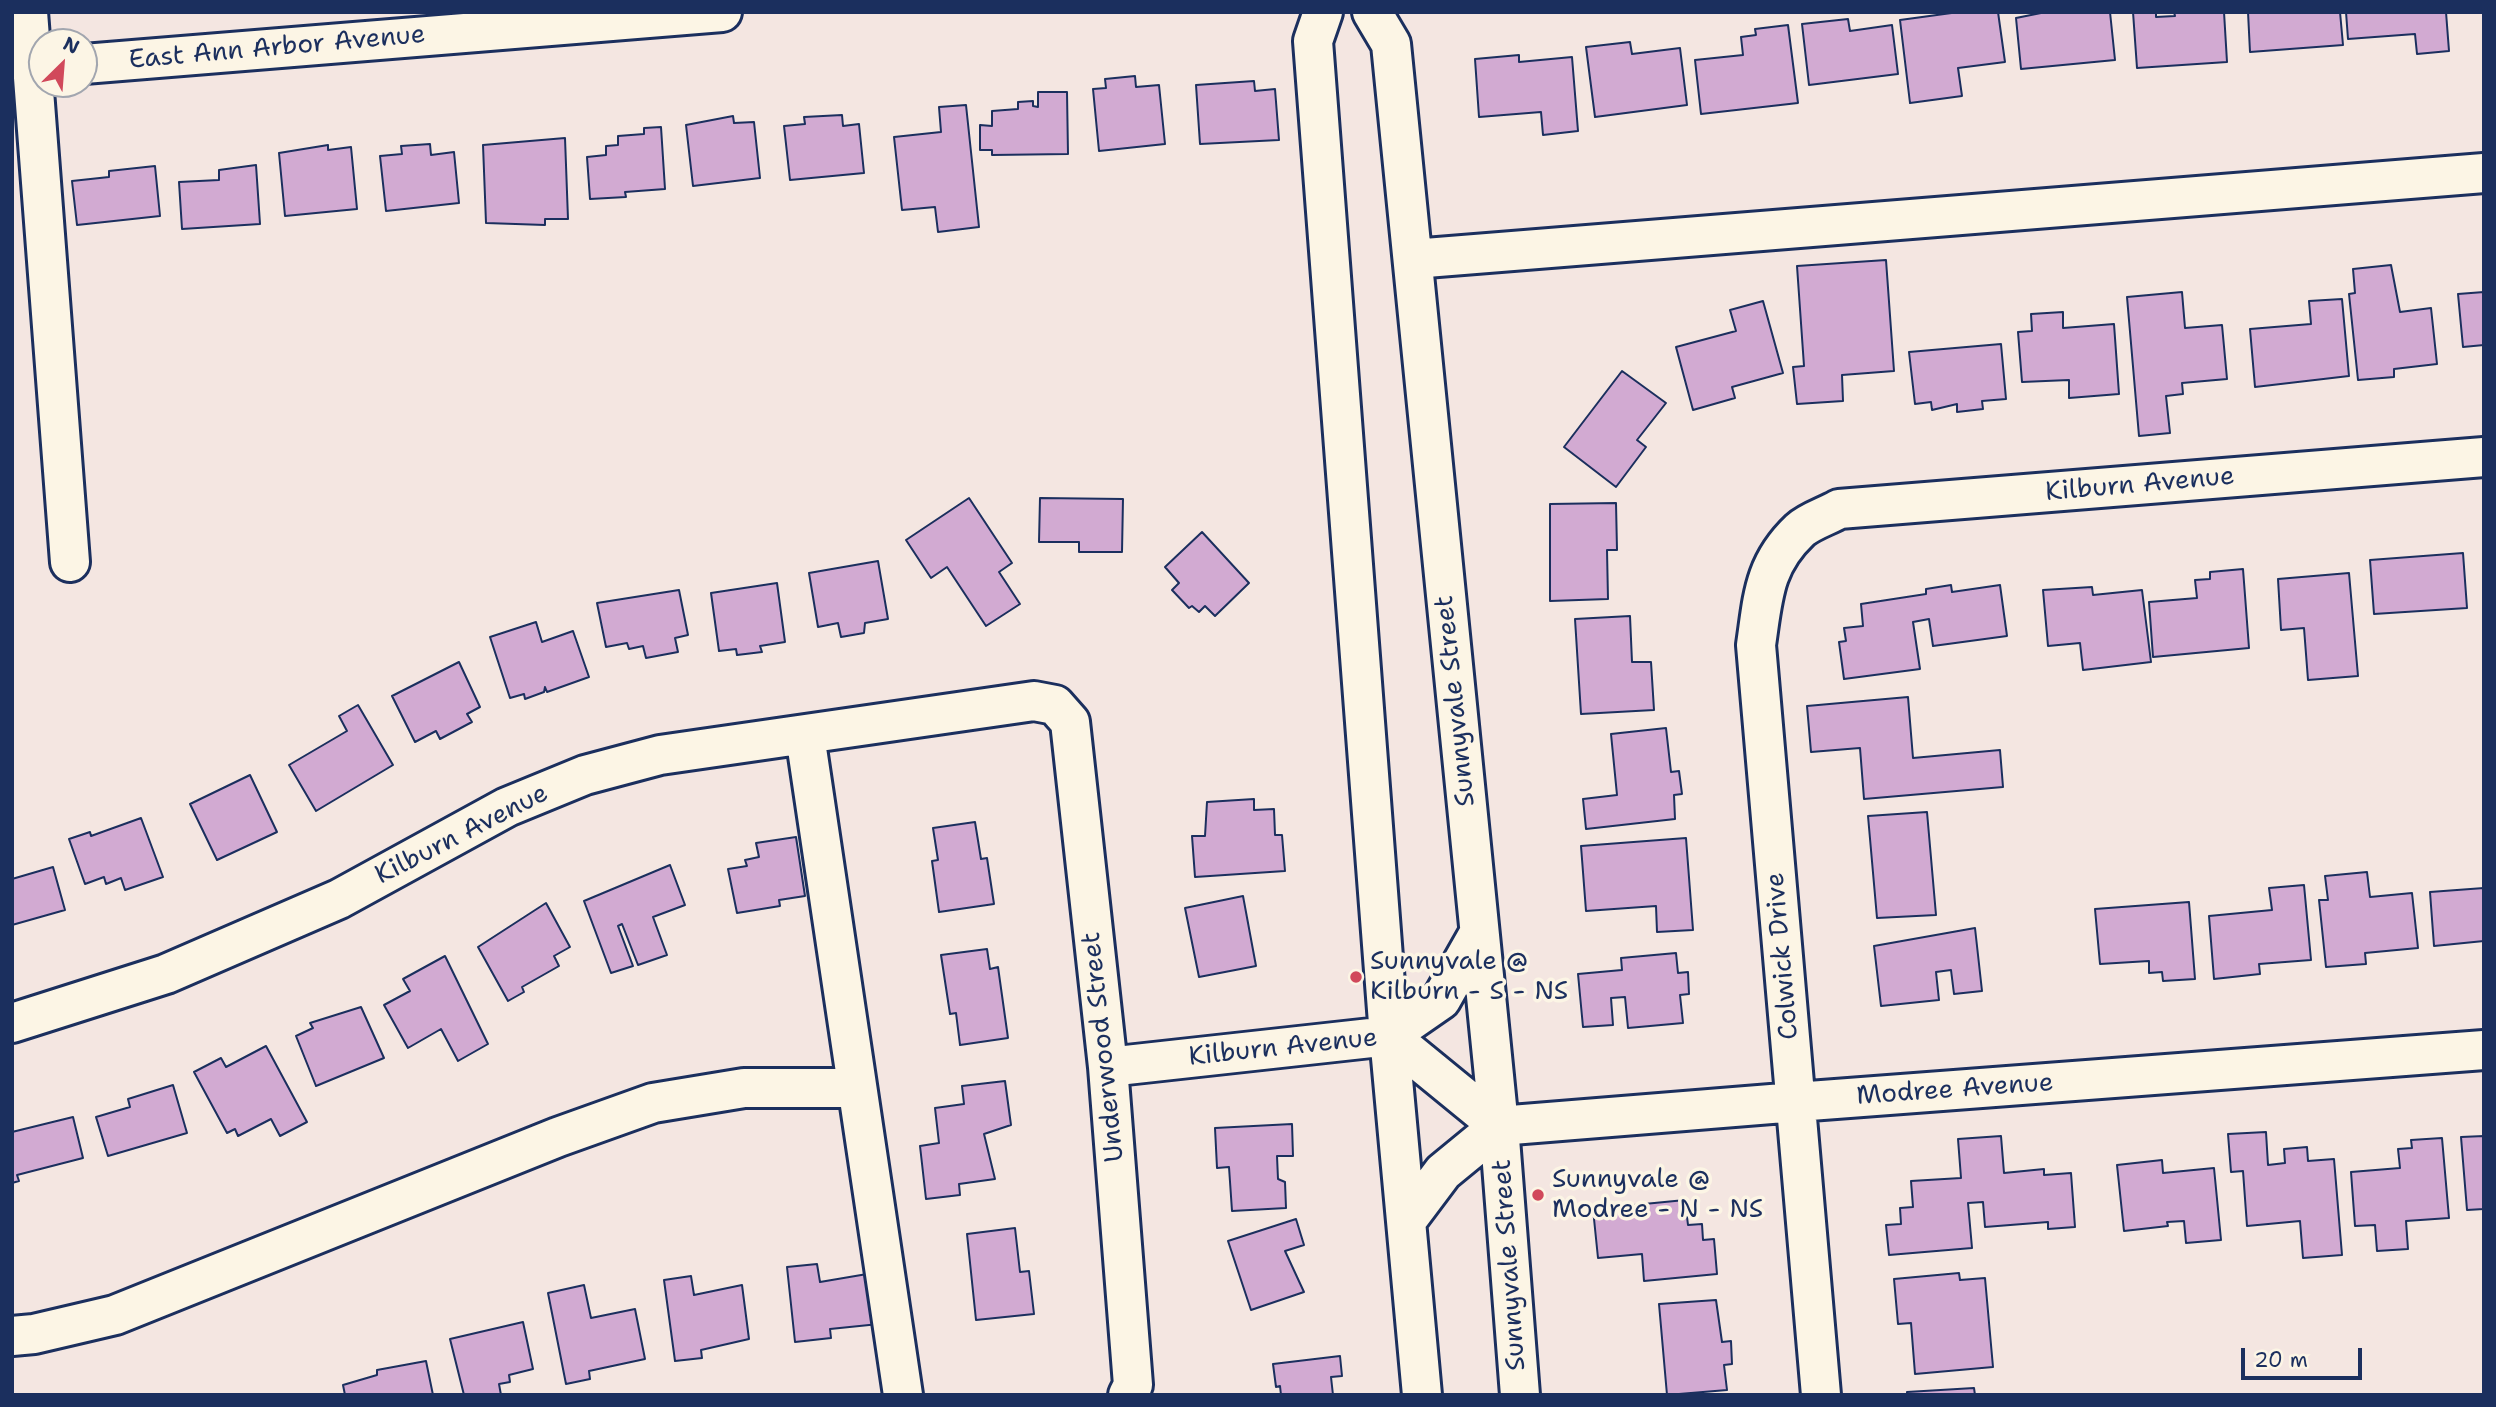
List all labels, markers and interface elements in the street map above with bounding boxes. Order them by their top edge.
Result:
street label: East Ann Arbor Avenue [127,19,427,77]
north arrow [28,28,98,98]
text: N [59,31,83,60]
street label: Kilburn Avenue [2044,461,2236,509]
street label: Sunnyvale Street [1429,594,1483,808]
street label: Kilburn Avenue [370,778,554,892]
street label: Colwick Drive [1760,871,1806,1041]
street label: Underwood Street [1076,930,1132,1164]
place label: Sunnyvale @ Kilburn - S - NS [1370,946,1568,1007]
marker: Sunnyvale @ Kilburn - S - NS [1348,969,1364,985]
street label: Kilburn Avenue [1187,1023,1379,1073]
street label: Modree Avenue [1856,1068,2054,1112]
street label: Sunnyvale Street [1487,1158,1533,1372]
place label: Sunnyvale @ Modree - N - NS [1552,1164,1763,1226]
marker: Sunnyvale @ Modree - N - NS [1530,1187,1546,1203]
scale bar [2244,1334,2365,1378]
text: 20 m [2254,1346,2308,1374]

